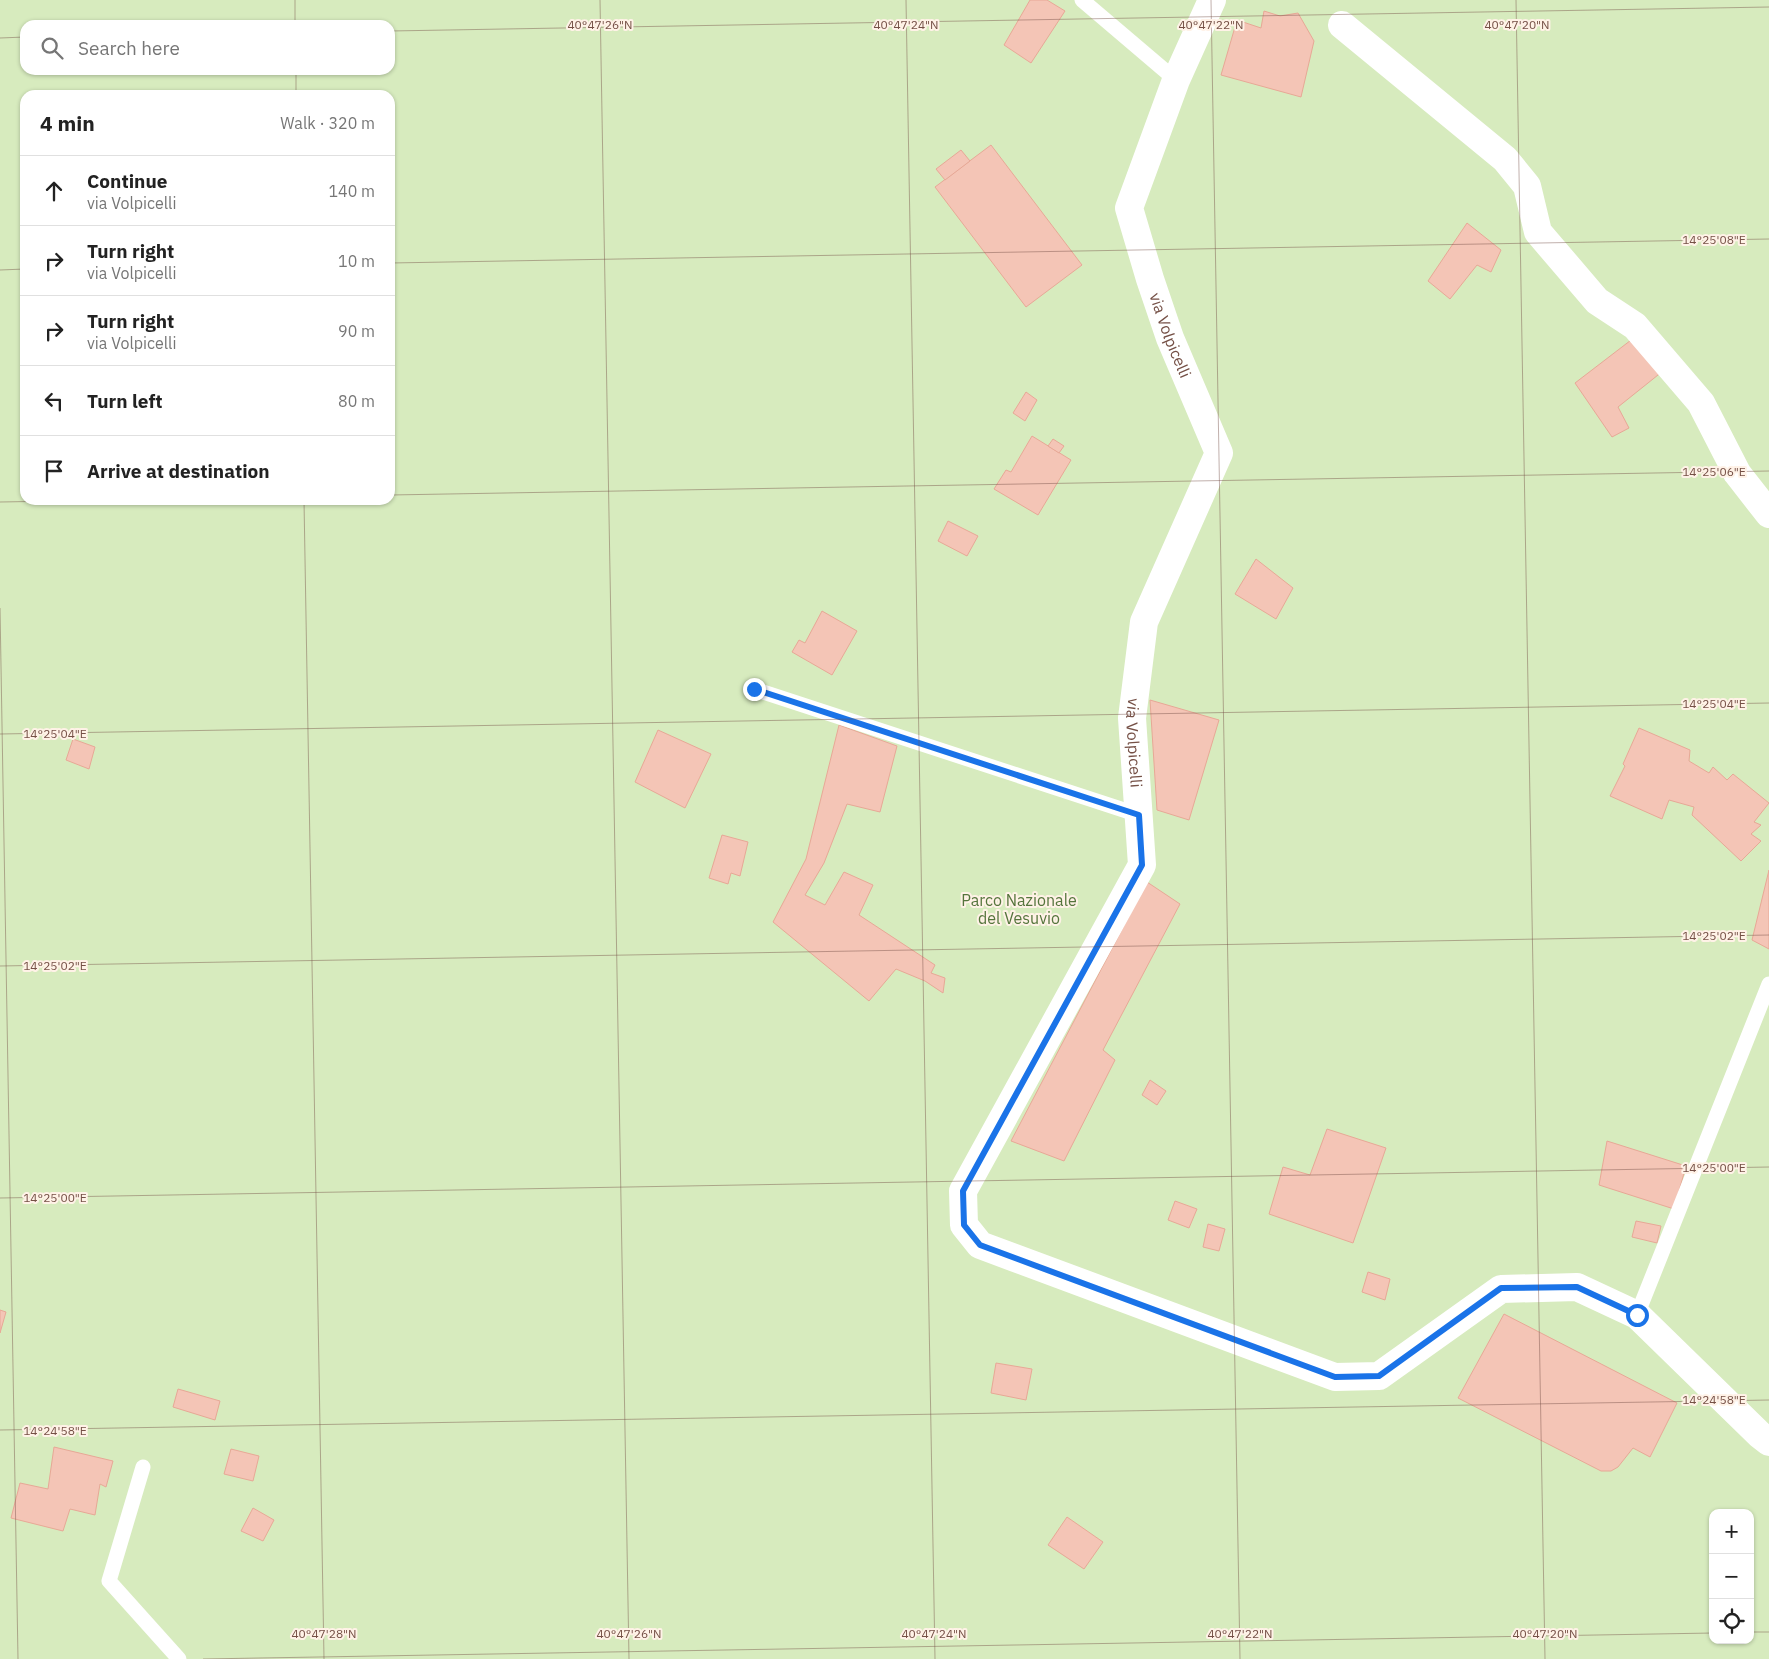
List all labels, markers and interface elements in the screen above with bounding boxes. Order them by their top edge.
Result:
text: 40°47'26"N [567,17,633,32]
text: 40°47'24"N [873,17,939,32]
text: 40°47'22"N [1178,17,1244,32]
text: 40°47'20"N [1484,17,1550,32]
search box [20,20,395,75]
icon: search [38,34,66,62]
text: Search here [78,36,180,60]
text: 4 min [40,109,95,137]
text: Walk · 320 m [280,113,375,133]
text: Continue [87,169,167,193]
icon: ahead [40,177,68,205]
text: 140 m [328,181,375,201]
text: via Volpicelli [87,193,176,213]
text: 14°25'08"E [1682,232,1746,247]
text: Turn right [87,239,174,263]
icon: right [40,247,68,275]
text: 10 m [338,251,375,271]
text: via Volpicelli [87,263,176,283]
street label: via Volpicelli [1145,290,1196,381]
text: Turn right [87,309,174,333]
icon: right [40,317,68,345]
text: 90 m [338,321,375,341]
text: via Volpicelli [87,333,176,353]
icon: left [40,387,68,415]
text: Turn left [87,389,163,413]
text: 80 m [338,391,375,411]
icon: arrive [40,457,68,485]
text: Arrive at destination [87,459,270,483]
text: 14°25'06"E [1682,464,1746,479]
route end [743,678,766,701]
text: 14°25'04"E [1682,696,1746,711]
street label: via Volpicelli [1122,697,1147,788]
text: 14°25'04"E [23,726,87,741]
park label: Parco Nazionale del Vesuvio [961,890,1077,928]
text: 14°25'02"E [1682,928,1746,943]
text: 14°25'02"E [23,958,87,973]
text: 14°25'00"E [1682,1160,1746,1175]
text: 14°25'00"E [23,1190,87,1205]
route start [1626,1304,1649,1327]
text: 14°24'58"E [1682,1392,1746,1407]
text: 14°24'58"E [23,1423,87,1438]
map controls [1709,1509,1754,1644]
button: + [1709,1509,1754,1554]
button: − [1709,1554,1754,1599]
button: locate [1709,1599,1754,1644]
text: 40°47'28"N [291,1626,357,1641]
text: 40°47'26"N [596,1626,662,1641]
text: 40°47'24"N [901,1626,967,1641]
text: 40°47'22"N [1207,1626,1273,1641]
text: 40°47'20"N [1512,1626,1578,1641]

